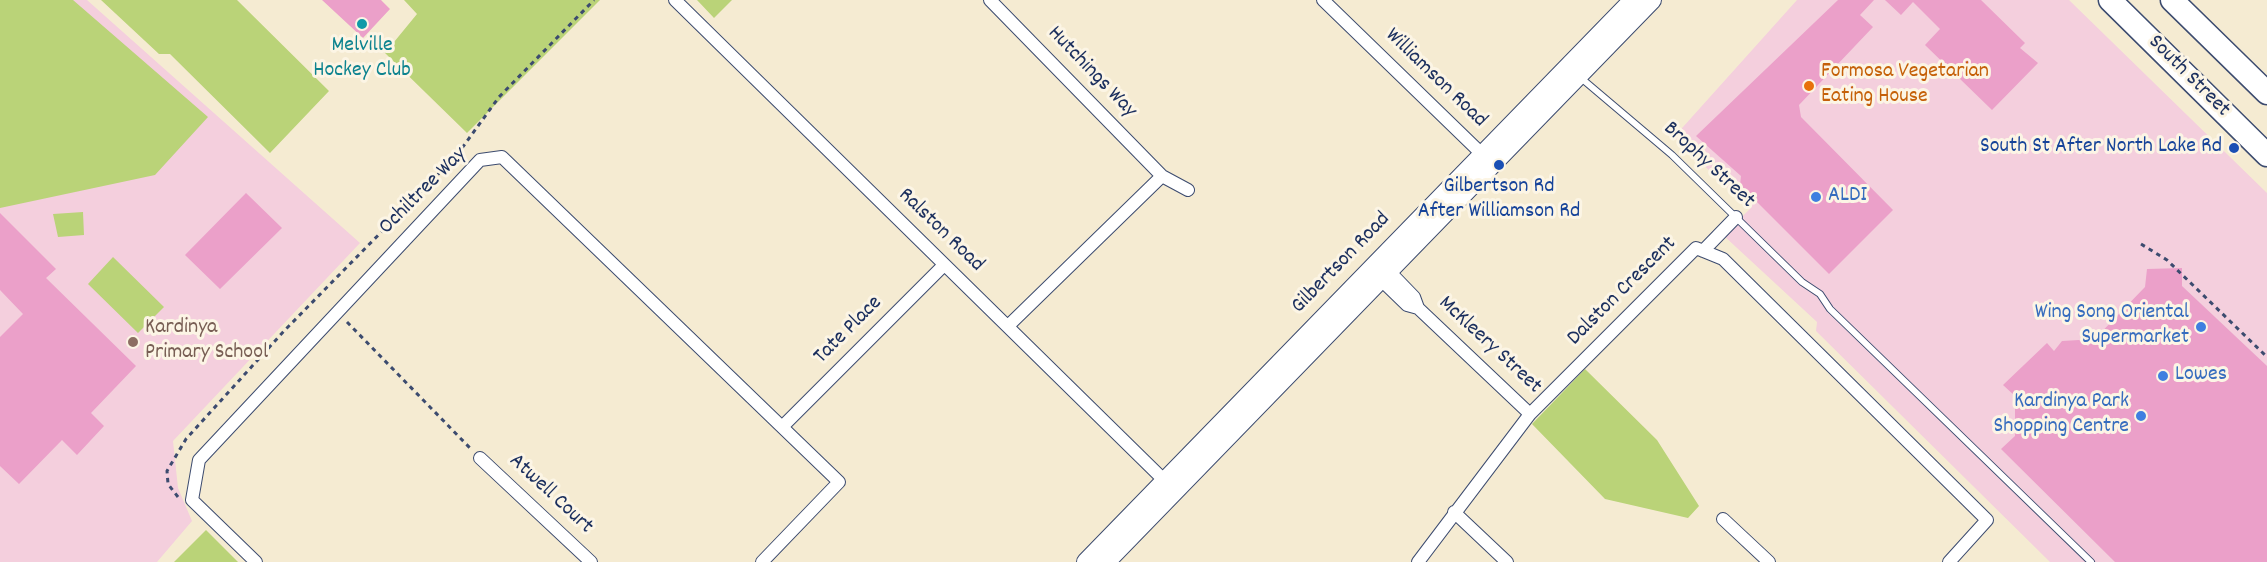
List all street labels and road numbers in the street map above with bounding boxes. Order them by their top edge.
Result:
street label: Hutchings Way [1041,21,1141,125]
street label: Williamson Road [1378,24,1492,134]
street label: South Street [2141,30,2235,124]
street label: Brophy Street [1657,117,1759,215]
street label: Ochiltree Way [375,143,473,241]
street label: Ralston Road [891,183,989,279]
street label: Gilbertson Road [1287,208,1397,320]
street label: Dalston Crescent [1563,232,1683,352]
street label: Tate Place [809,291,889,371]
street label: McKleery Street [1432,291,1546,401]
street label: Atwell Court [502,449,598,541]

